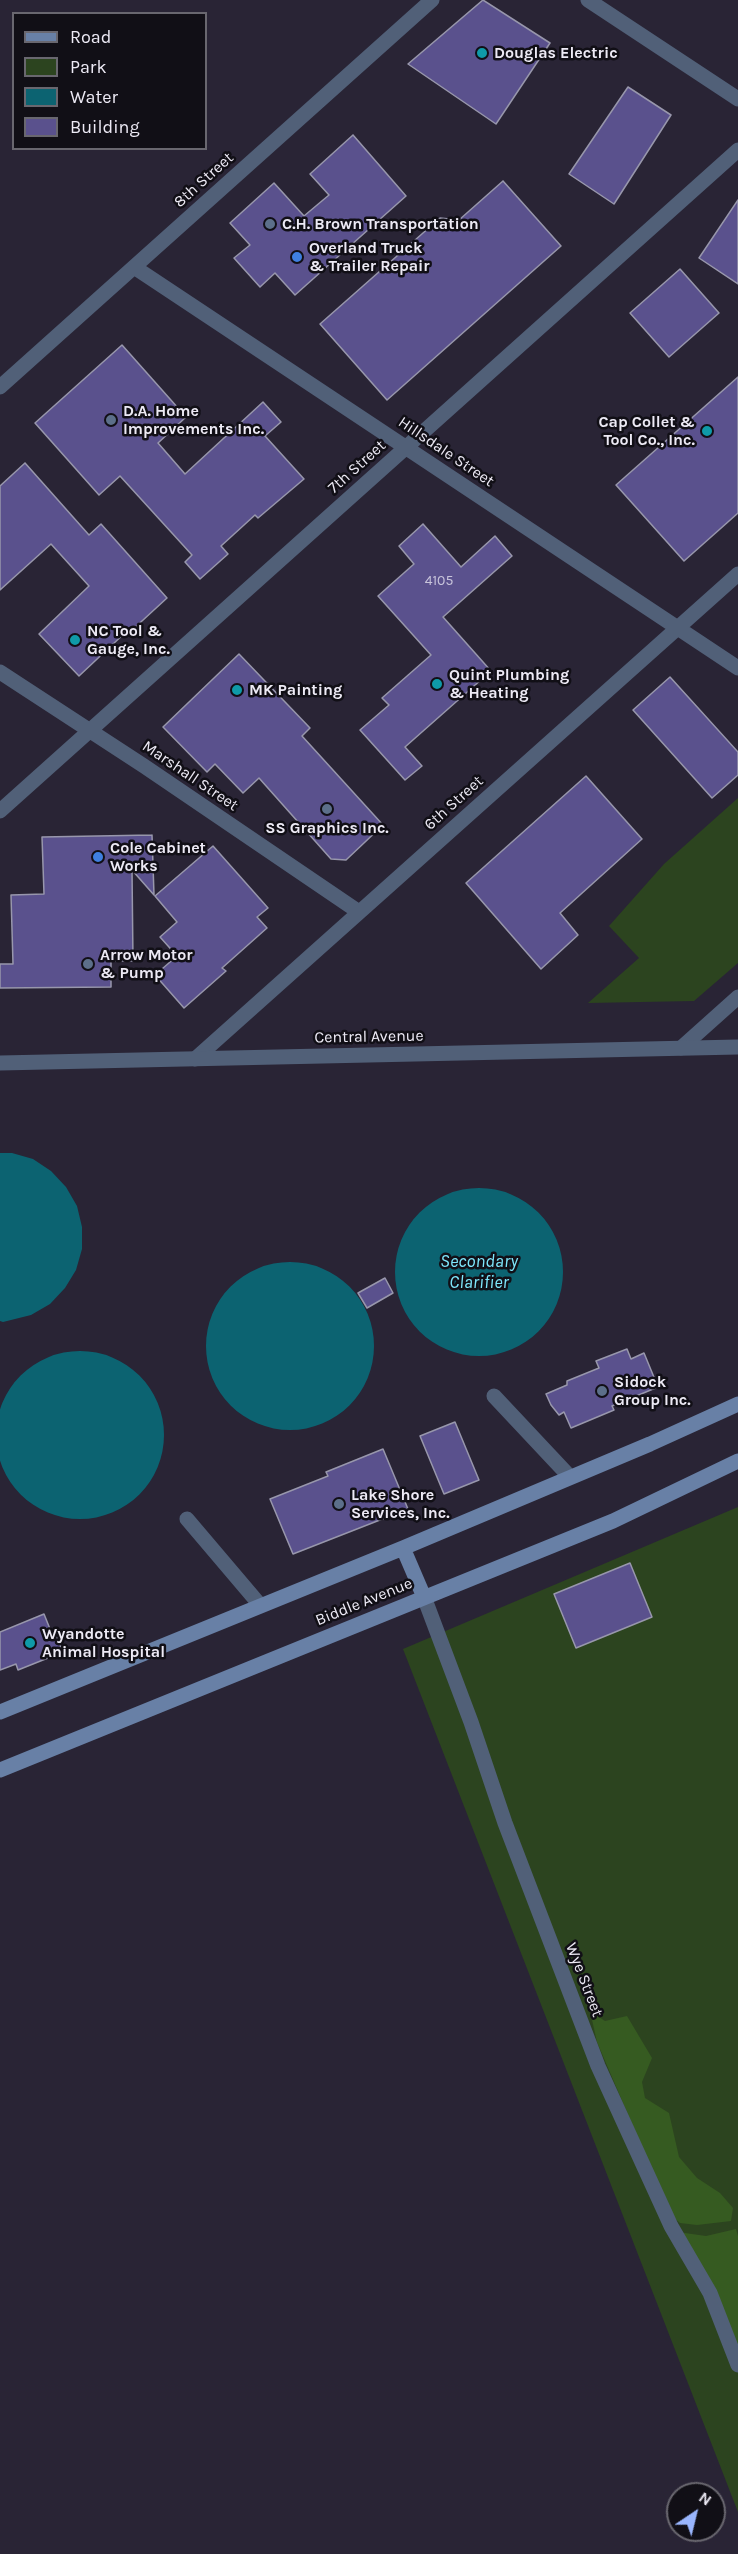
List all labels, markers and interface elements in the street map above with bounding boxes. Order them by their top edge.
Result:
legend [12,12,207,150]
text: Road [70,26,111,48]
place label: Douglas Electric [494,43,618,63]
marker: Douglas Electric [475,46,489,60]
text: Park [70,56,107,78]
text: Water [70,86,118,108]
text: Building [70,116,140,138]
street label: 8th Street [170,148,238,212]
place label: C.H. Brown Transportation [282,214,479,234]
marker: C.H. Brown Transportation [263,217,277,231]
place label: Overland Truck & Trailer Repair [309,238,430,276]
marker: Overland Truck & Trailer Repair [290,250,304,264]
place label: D.A. Home Improvements Inc. [123,401,264,439]
place label: Cap Collet & Tool Co., Inc. [598,412,695,450]
marker: D.A. Home Improvements Inc. [104,413,118,427]
street label: Hillsdale Street [394,413,498,491]
marker: Cap Collet & Tool Co., Inc. [700,424,714,438]
street label: 7th Street [324,436,390,498]
house number: 4105 [425,573,453,589]
place label: NC Tool & Gauge, Inc. [87,621,170,659]
marker: NC Tool & Gauge, Inc. [68,633,82,647]
place label: Quint Plumbing & Heating [449,665,569,703]
marker: Quint Plumbing & Heating [430,677,444,691]
place label: MK Painting [249,680,342,700]
marker: MK Painting [230,683,244,697]
street label: Marshall Street [138,737,242,815]
street label: 6th Street [421,772,487,834]
marker: SS Graphics Inc. [320,802,334,816]
place label: SS Graphics Inc. [265,818,389,838]
place label: Cole Cabinet Works [110,838,206,876]
marker: Cole Cabinet Works [91,850,105,864]
place label: Arrow Motor & Pump [100,945,192,983]
marker: Arrow Motor & Pump [81,957,95,971]
street label: Central Avenue [314,1026,424,1048]
water label: Secondary Clarifier [440,1251,518,1294]
place label: Sidock Group Inc. [614,1372,691,1410]
marker: Sidock Group Inc. [595,1384,609,1398]
place label: Lake Shore Services, Inc. [351,1485,450,1523]
marker: Lake Shore Services, Inc. [332,1497,346,1511]
street label: Biddle Avenue [313,1574,415,1630]
place label: Wyandotte Animal Hospital [42,1624,165,1662]
marker: Wyandotte Animal Hospital [23,1636,37,1650]
street label: Wye Street [561,1940,607,2020]
north arrow [666,2482,726,2542]
text: N [695,2487,716,2510]

